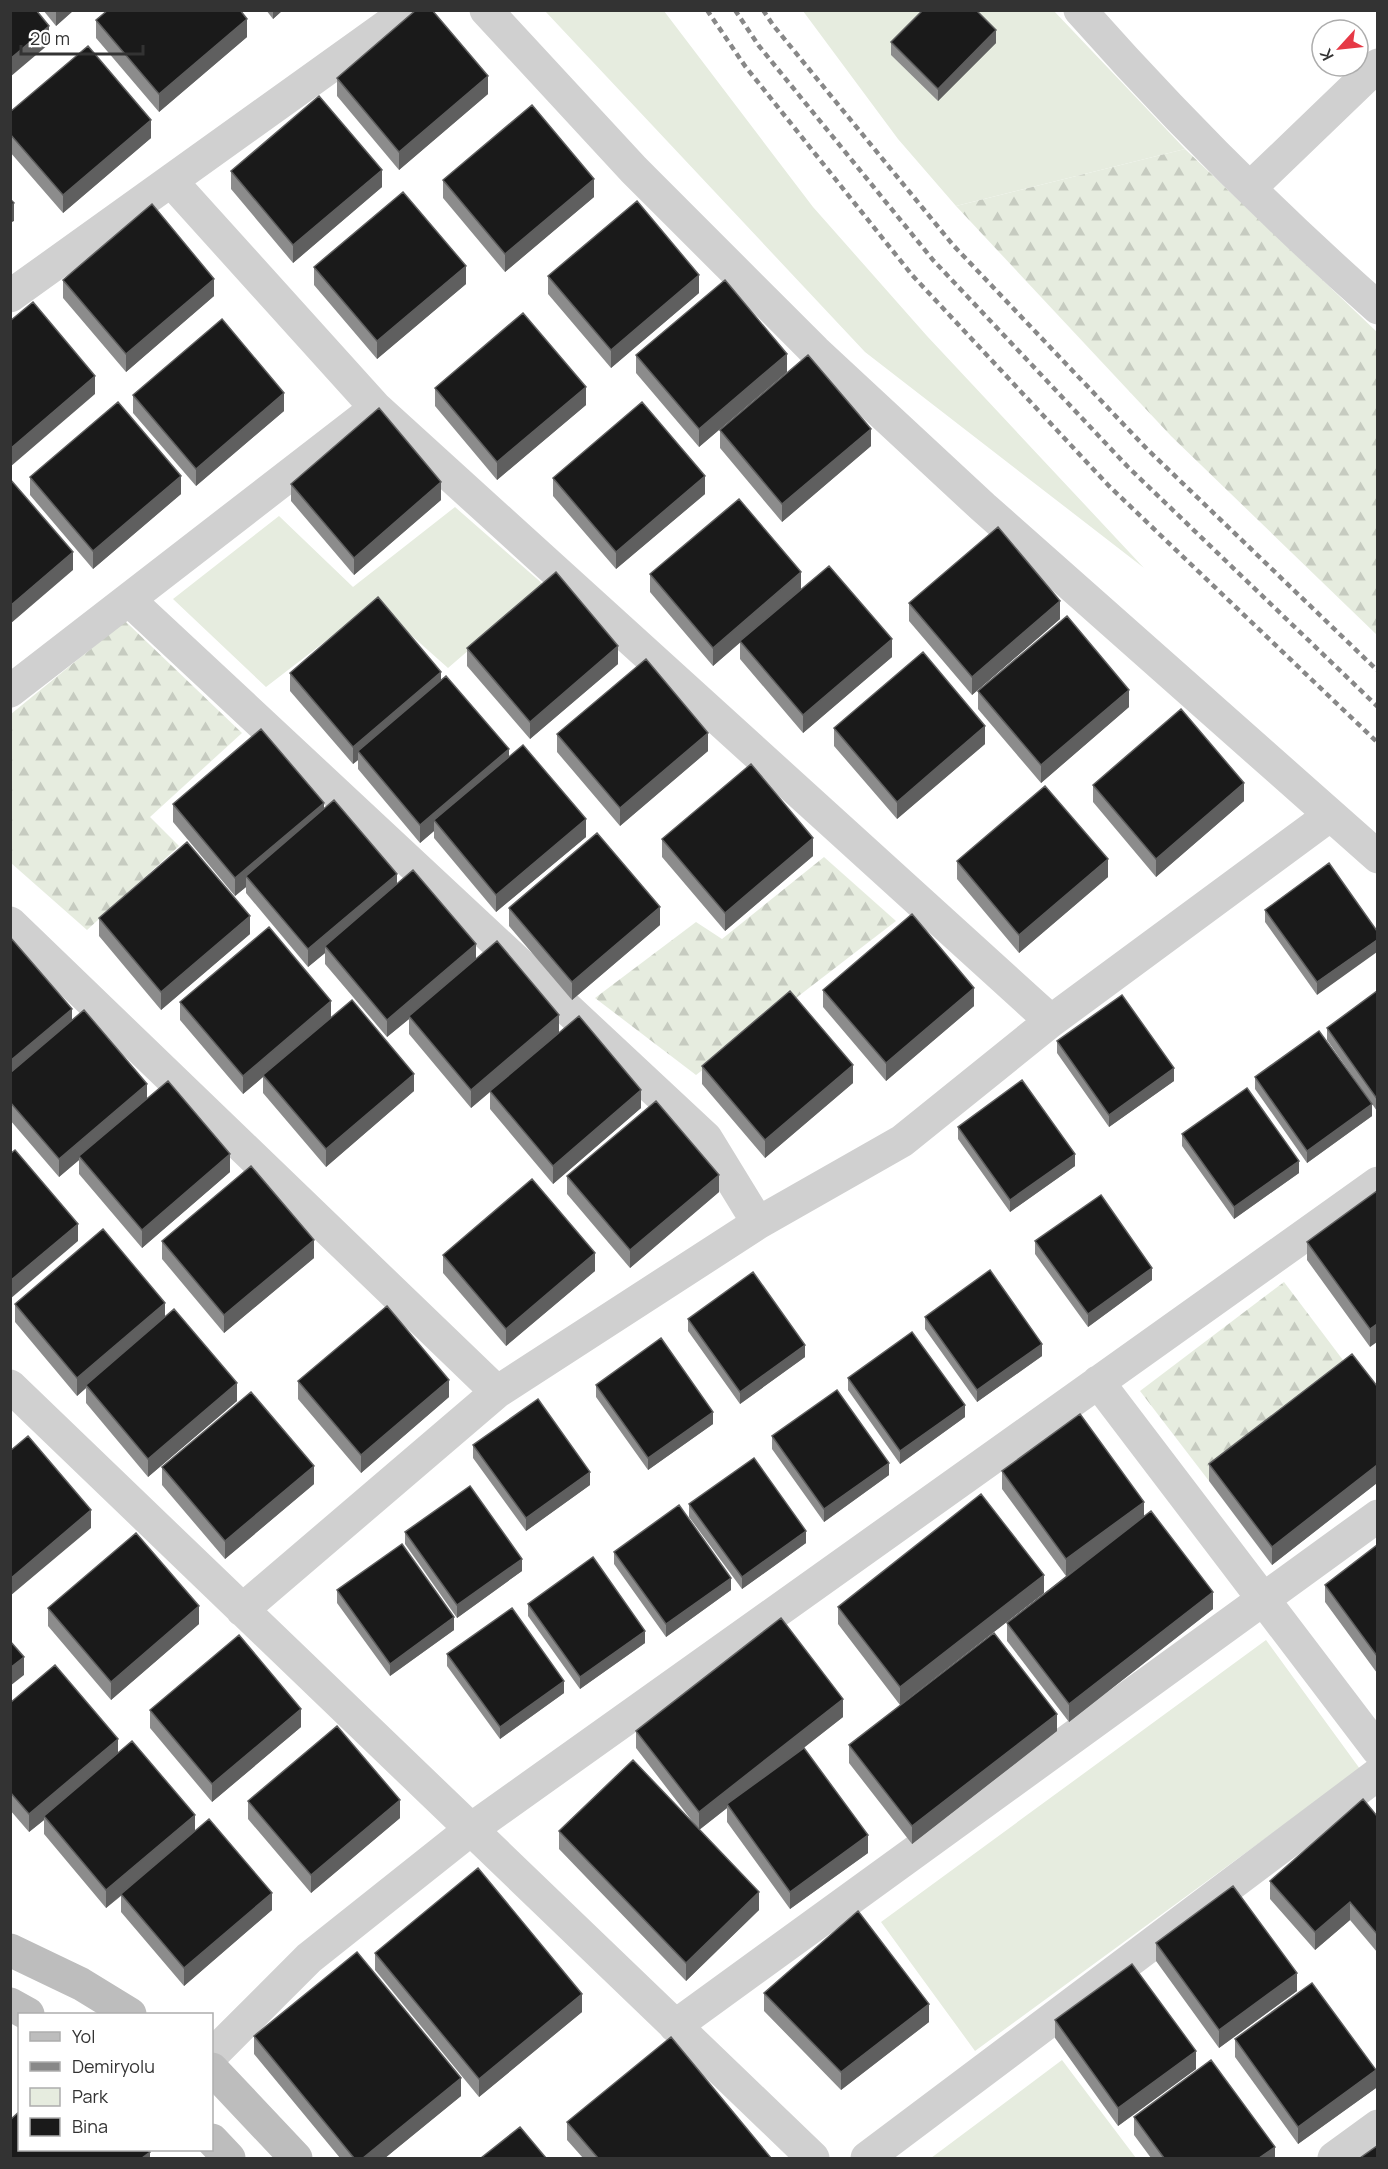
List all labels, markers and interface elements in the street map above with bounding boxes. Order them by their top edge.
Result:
scale bar [21,18,142,56]
north arrow [1310,18,1370,78]
text: 20 m [30,26,70,50]
text: K [1314,45,1339,64]
legend [18,2013,213,2151]
text: Yol [72,2024,95,2048]
text: Demiryolu [72,2054,155,2078]
text: Park [72,2084,109,2108]
text: Bina [72,2114,108,2138]

